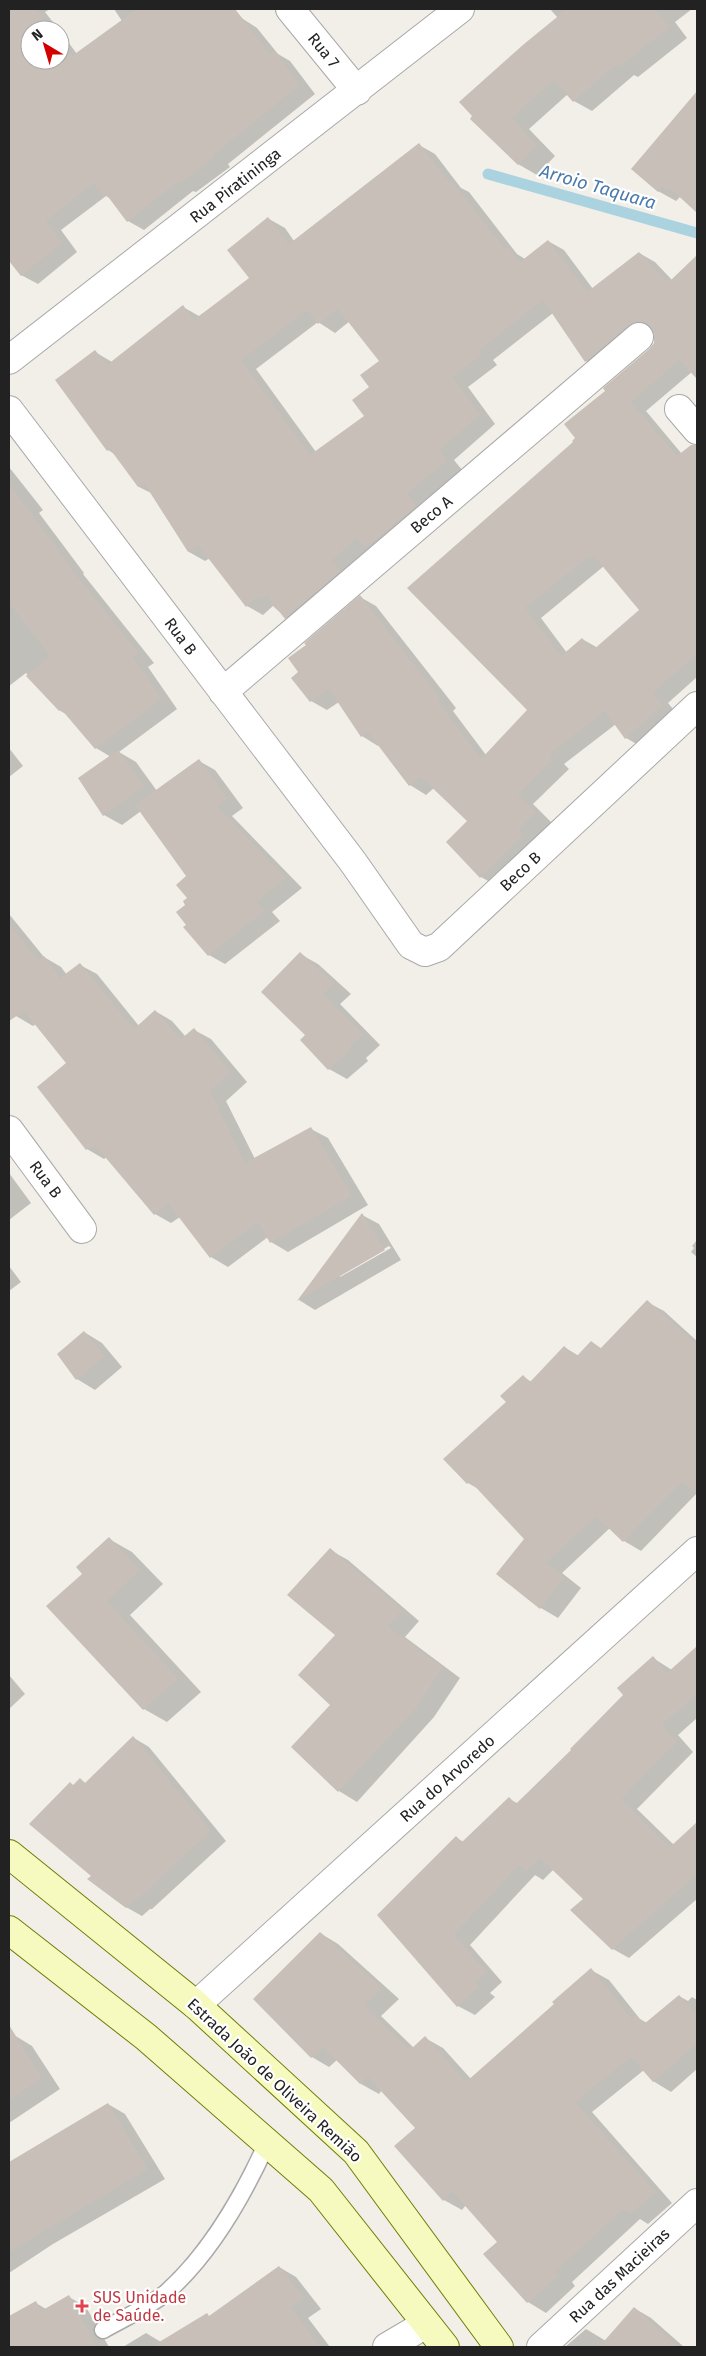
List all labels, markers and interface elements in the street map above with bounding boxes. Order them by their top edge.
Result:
north arrow [20,20,70,70]
text: N [28,26,46,45]
street label: Rua 7 [304,29,343,71]
street label: Rua Piratininga [186,144,285,227]
water label: Arroio Taquara [536,160,659,214]
street label: Beco A [407,491,457,537]
street label: Rua B [160,614,201,659]
street label: Beco B [496,847,545,895]
street label: Rua B [25,1157,66,1202]
street label: Rua do Arvoredo [396,1731,499,1826]
street label: Estrada João de Oliveira Remião [183,1994,366,2166]
street label: Rua das Macieiras [565,2224,673,2327]
place label: SUS Unidade de Saúde. [93,2288,186,2325]
marker: SUS Unidade de Saúde. [75,2299,89,2313]

